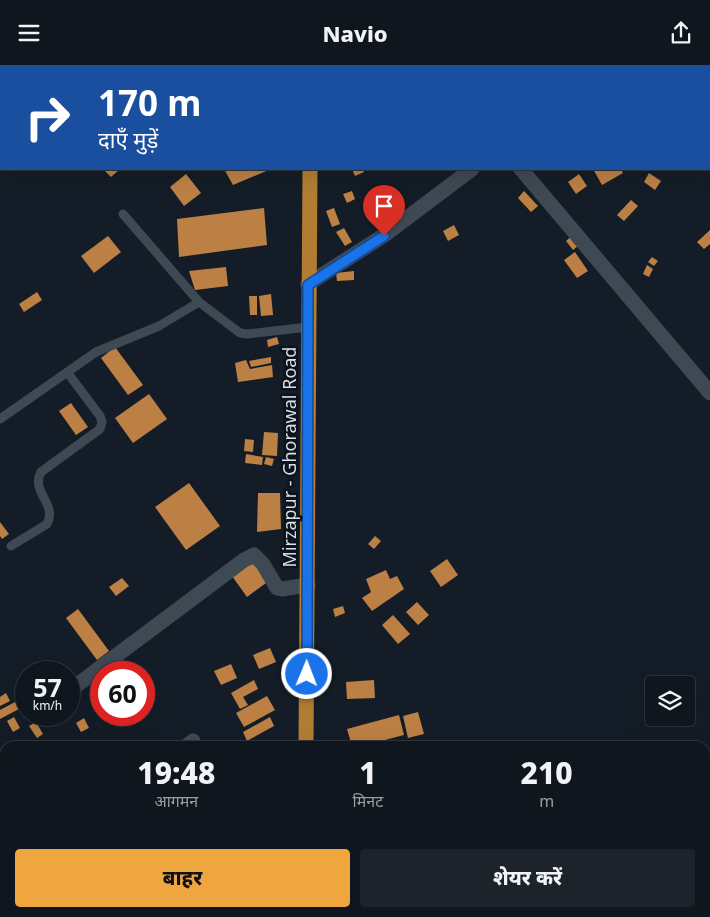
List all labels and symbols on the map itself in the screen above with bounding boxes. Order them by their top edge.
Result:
pin [363,185,405,236]
street label: Mirzapur - Ghorawal Road [277,347,301,567]
position arrow [280,647,332,699]
speed limit sign: 60 [90,661,155,726]

